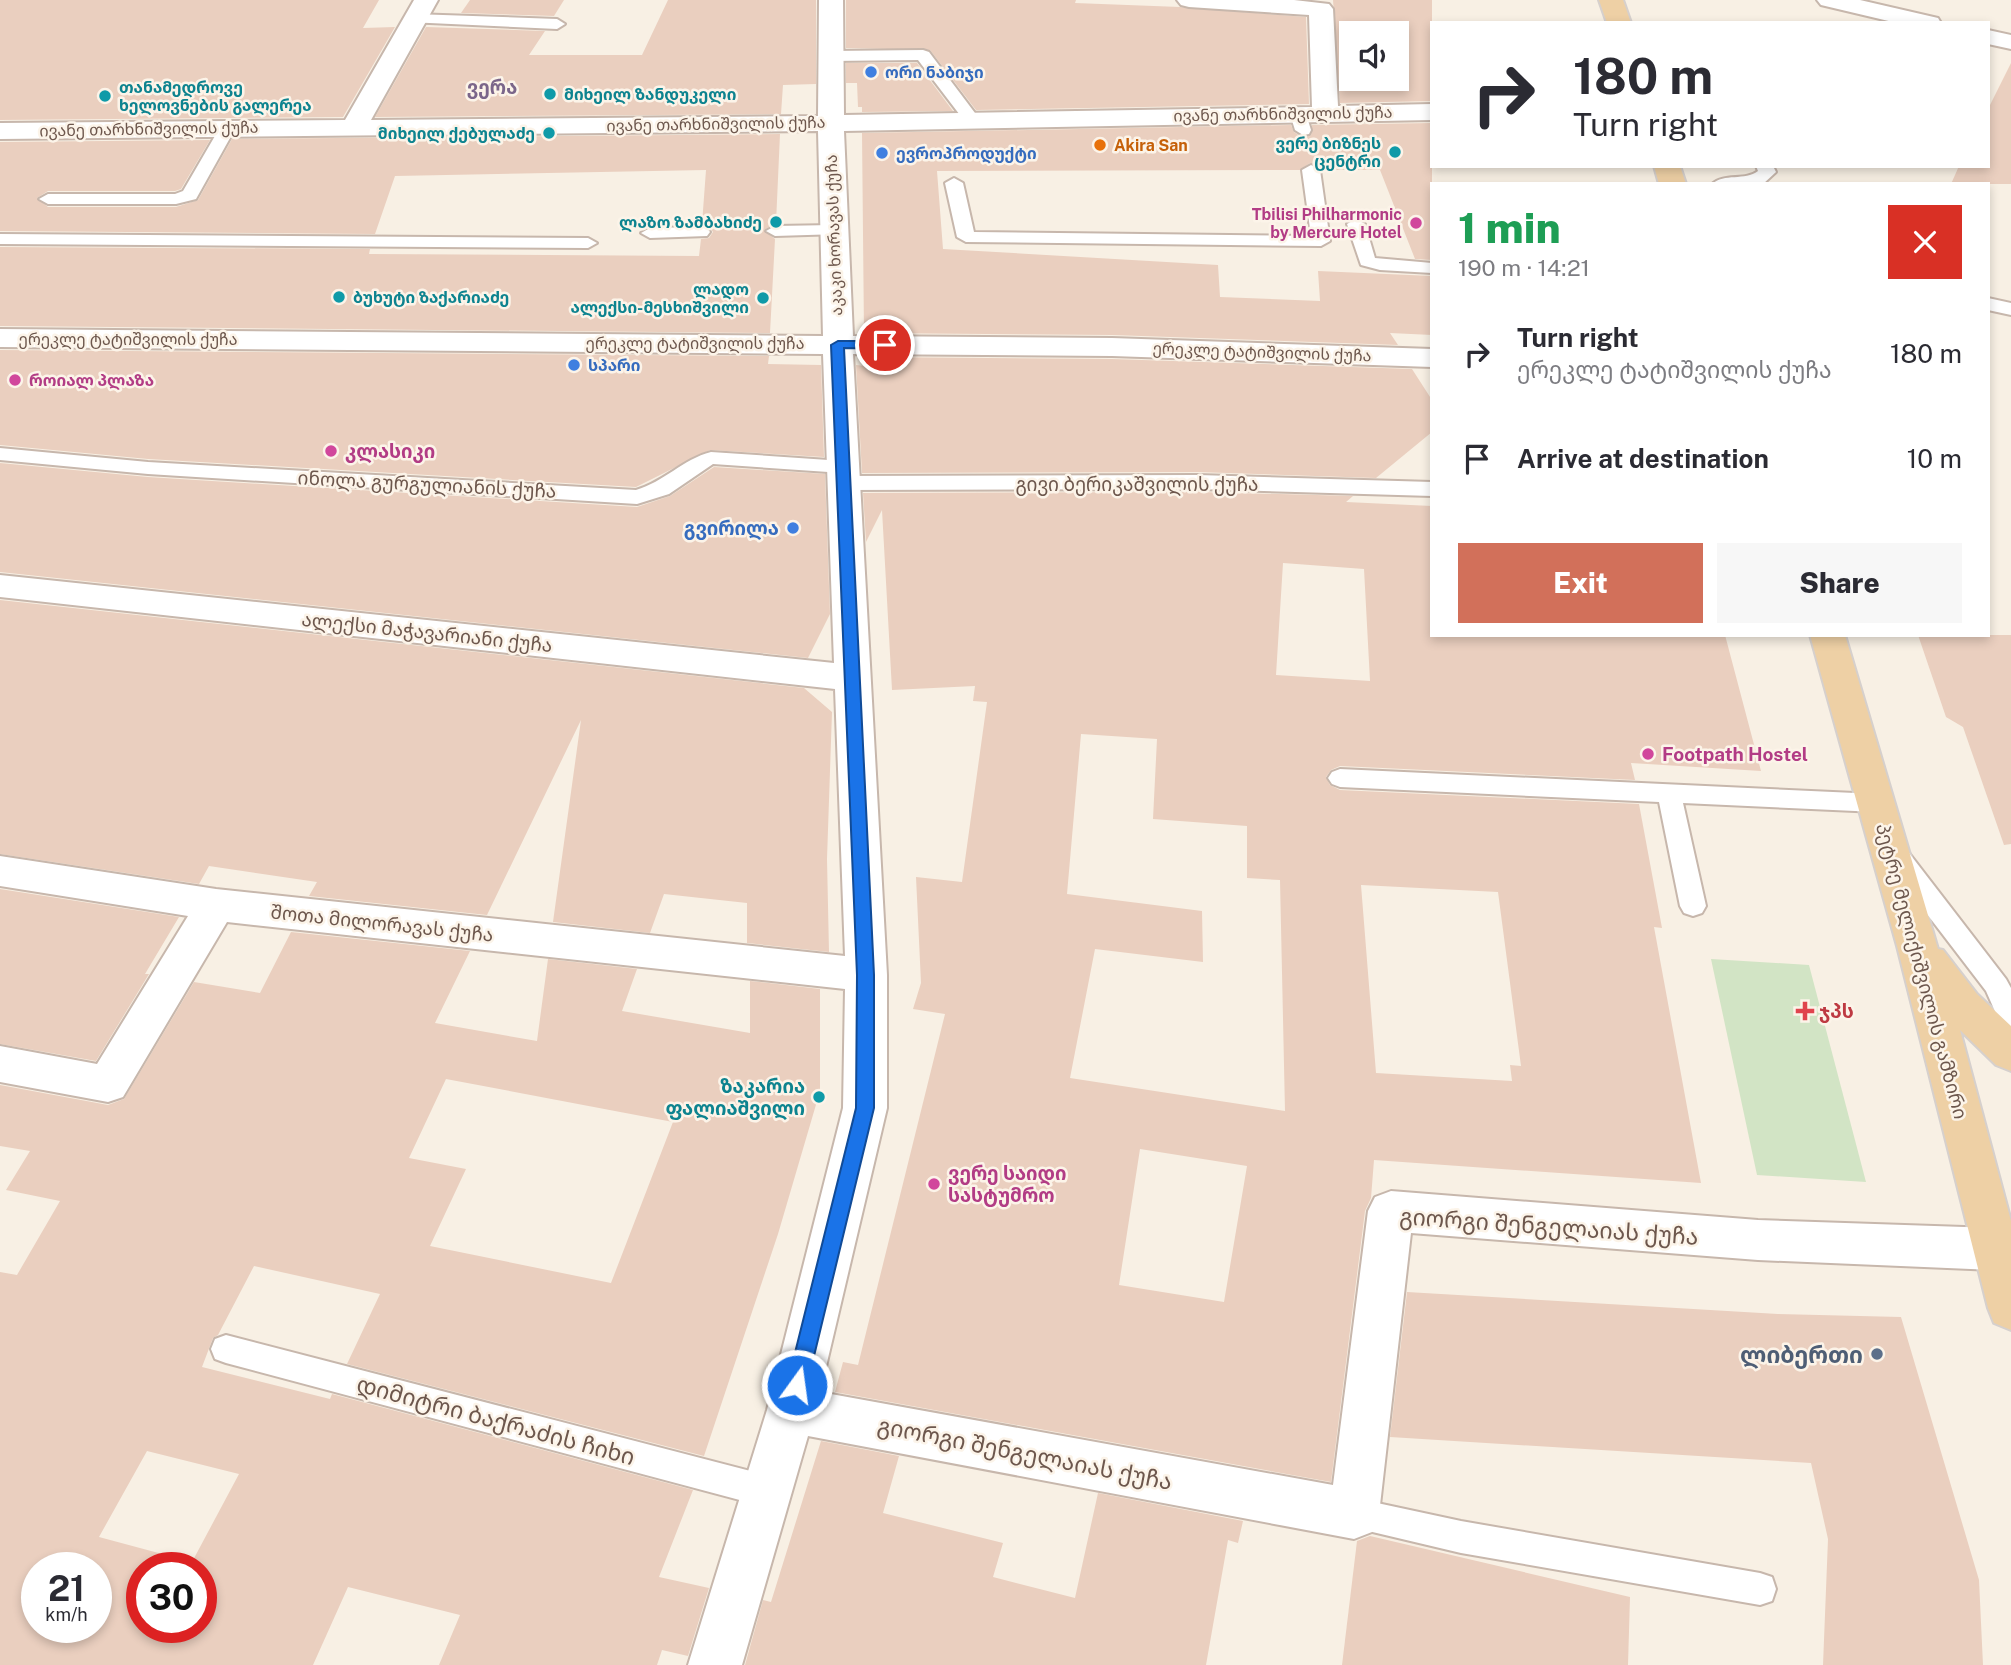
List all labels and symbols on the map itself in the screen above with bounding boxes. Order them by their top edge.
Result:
place label: ორი ნაბიჯი [885,63,984,82]
marker: ორი ნაბიჯი [863,64,879,80]
district label: ვერა [467,76,517,99]
place label: თანამედროვე ხელოვნების გალერეა [119,78,312,116]
place label: მიხეილ ზანდუკელი [564,85,736,105]
marker: მიხეილ ზანდუკელი [542,86,558,102]
marker: თანამედროვე ხელოვნების გალერეა [97,88,113,104]
street label: ივანე თარხნიშვილის ქუჩა [1173,103,1393,126]
street label: ივანე თარხნიშვილის ქუჩა [606,113,826,136]
street label: ივანე თარხნიშვილის ქუჩა [39,118,259,141]
place label: მიხეილ ქებულაძე [378,124,535,144]
marker: მიხეილ ქებულაძე [541,125,557,141]
place label: ვერე ბიზნეს ცენტრი [1275,134,1381,171]
place label: Akira San [1114,136,1188,155]
marker: Akira San [1092,137,1108,153]
place label: ევროპროდუქტი [896,144,1037,164]
marker: ვერე ბიზნეს ცენტრი [1387,144,1403,160]
marker: ევროპროდუქტი [874,145,890,161]
street label: აკაკი ხორავას ქუჩა [822,154,846,316]
place label: Tbilisi Philharmonic by Mercure Hotel [1252,205,1402,242]
place label: ლაზო ზამბახიძე [619,213,762,233]
marker: ლაზო ზამბახიძე [768,214,784,230]
marker: Tbilisi Philharmonic by Mercure Hotel [1408,215,1424,231]
place label: ლადო ალექსი-მესხიშვილი [570,280,749,318]
place label: ბუხუტი ზაქარიაძე [353,288,509,307]
marker: ბუხუტი ზაქარიაძე [331,289,347,305]
marker: ლადო ალექსი-მესხიშვილი [755,290,771,306]
pin [855,315,915,375]
street label: ერეკლე ტატიშვილის ქუჩა [19,330,237,350]
street label: ერეკლე ტატიშვილის ქუჩა [586,334,804,354]
street label: ერეკლე ტატიშვილის ქუჩა [1152,339,1372,366]
place label: სპარი [588,356,641,375]
marker: სპარი [566,357,582,373]
place label: როიალ პლაზა [29,371,154,391]
marker: როიალ პლაზა [7,372,23,388]
place label: კლასიკი [345,440,435,463]
marker: კლასიკი [323,443,339,459]
street label: ინოლა გურგულიანის ქუჩა [297,466,557,504]
street label: გივი ბერიკაშვილის ქუჩა [1016,473,1258,497]
place label: გვირილა [684,517,779,540]
marker: გვირილა [785,520,801,536]
street label: ალექსი მაჭავარიანი ქუჩა [300,608,554,658]
place label: Footpath Hostel [1662,743,1808,765]
marker: Footpath Hostel [1640,746,1656,762]
street label: პეტრე მელიქიშვილის გამზირი [1870,821,1972,1122]
street label: შოთა მილორავას ქუჩა [269,900,494,948]
place label: ჯპს [1819,1000,1854,1023]
marker: ჯპს [1797,1003,1813,1019]
place label: ზაკარია ფალიაშვილი [665,1075,805,1120]
marker: ზაკარია ფალიაშვილი [811,1089,827,1105]
place label: ვერე საიდი სასტუმრო [948,1162,1067,1207]
marker: ვერე საიდი სასტუმრო [926,1176,942,1192]
street label: გიორგი შენგელაიას ქუჩა [1399,1202,1699,1251]
place label: ლიბერთი [1740,1341,1863,1369]
marker: ლიბერთი [1869,1346,1885,1362]
position arrow [760,1348,834,1422]
street label: დიმიტრი ბაქრაძის ჩიხი [354,1370,638,1471]
street label: გიორგი შენგელაიას ქუჩა [875,1411,1175,1496]
speed limit sign: 30 [126,1552,217,1643]

